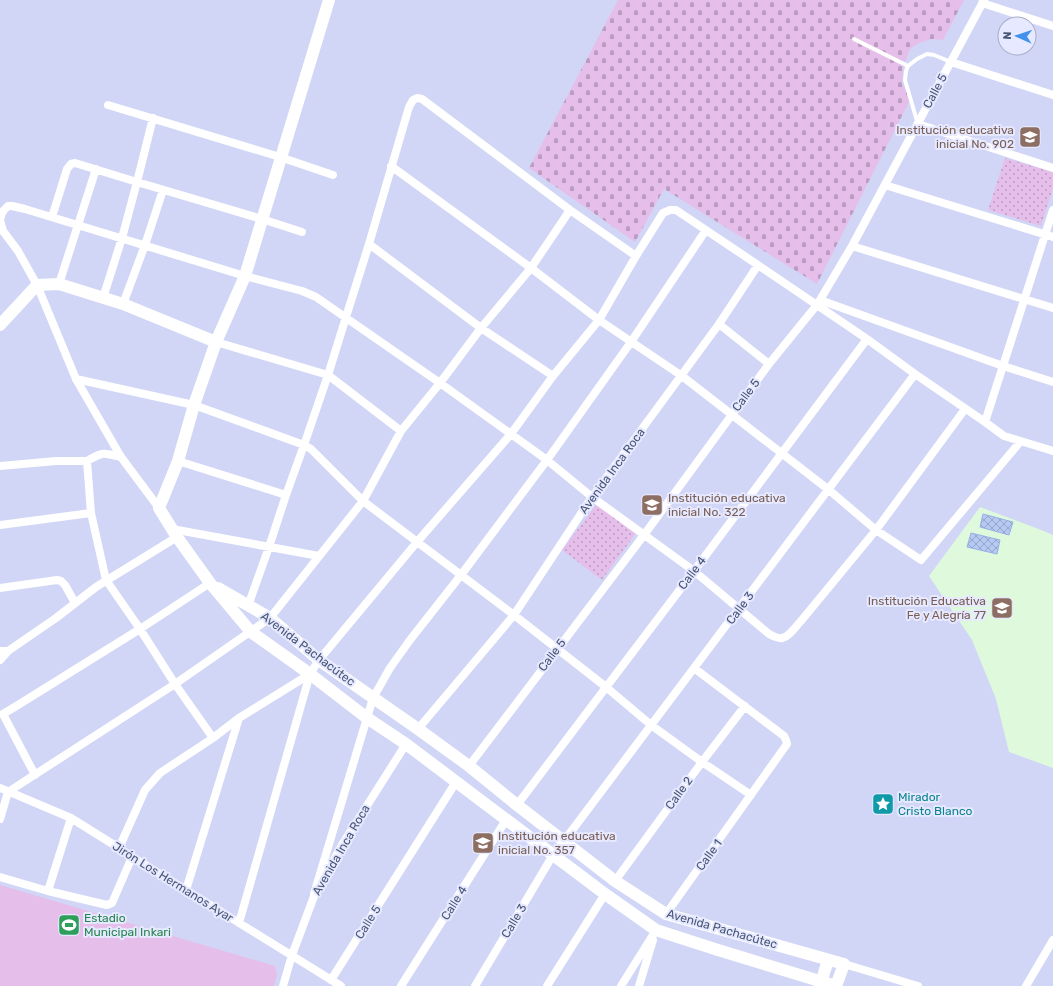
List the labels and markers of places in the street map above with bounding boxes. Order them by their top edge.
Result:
place label: Institución educativa inicial No. 902 [896,123,1014,151]
school or university icon: Institución educativa inicial No. 902 [1017,124,1043,150]
place label: Institución educativa inicial No. 322 [668,491,786,519]
school or university icon: Institución educativa inicial No. 322 [639,492,665,518]
place label: Institución Educativa Fe y Alegría 77 [868,594,986,622]
school or university icon: Institución Educativa Fe y Alegría 77 [989,595,1015,621]
place label: Mirador Cristo Blanco [898,790,973,818]
place icon: Mirador Cristo Blanco [870,791,896,817]
place label: Institución educativa inicial No. 357 [498,829,616,857]
school or university icon: Institución educativa inicial No. 357 [470,830,496,856]
place label: Estadio Municipal Inkari [84,911,171,939]
sports icon: Estadio Municipal Inkari [56,912,82,938]

